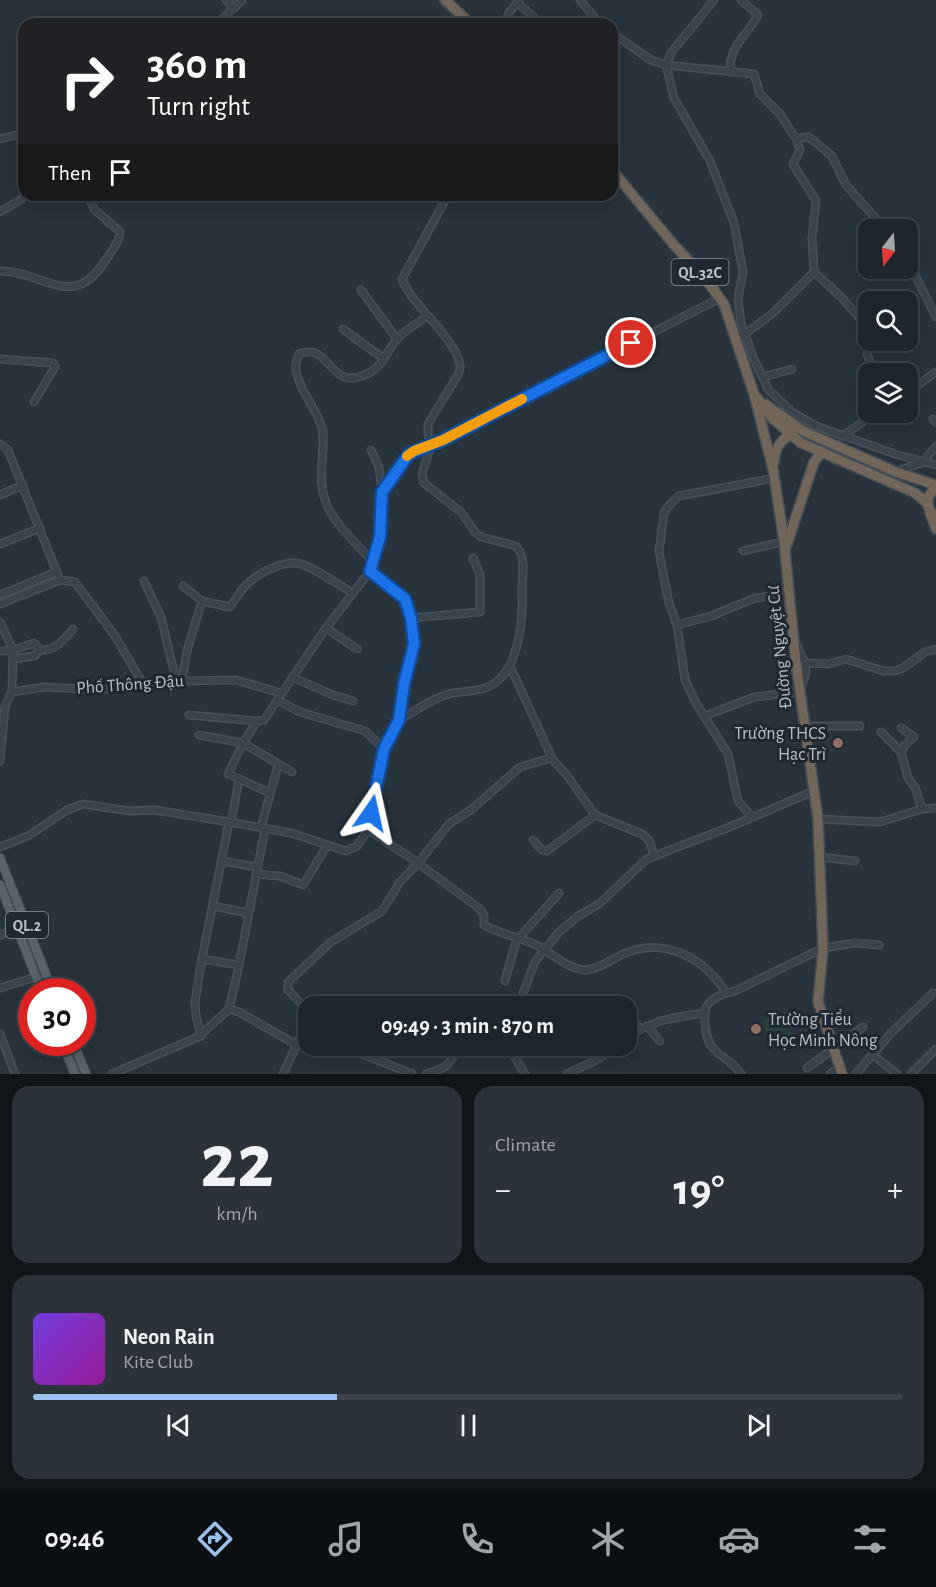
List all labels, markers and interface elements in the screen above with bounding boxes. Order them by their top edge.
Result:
icon: right [48,42,126,120]
text: 360 m [147,44,248,86]
text: Turn right [147,93,250,120]
icon: arrive [104,156,137,189]
text: Then [48,162,92,184]
north arrow [858,219,918,279]
map controls [858,219,918,423]
road number: QL.32C [672,259,728,285]
button: search [858,291,918,351]
pin [605,317,656,368]
icon: arrive [614,326,647,359]
button: layers [858,363,918,423]
street label: Đường Nguyệt Cư [765,584,795,710]
street label: Phố Thông Đậu [76,671,184,698]
place label: Trường THCS Hạc Trì [734,725,826,764]
marker: Trường THCS Hạc Trì [831,736,845,750]
position arrow [339,781,403,845]
road number: QL.2 [6,912,48,938]
speed limit sign: 30 [18,978,96,1056]
place label: Trường Tiểu Học Minh Nông [768,1009,878,1050]
text: 09:49 · 3 min · 870 m [381,1015,554,1037]
marker: Trường Tiểu Học Minh Nông [749,1022,763,1036]
text: 22 [200,1124,274,1202]
text: Climate [495,1135,556,1155]
text: 19° [673,1168,725,1213]
text: − [495,1174,511,1207]
text: + [887,1174,903,1207]
text: km/h [216,1204,258,1224]
text: Neon Rain [123,1326,215,1348]
text: Kite Club [123,1352,193,1372]
icon: previous [162,1409,195,1442]
icon: pause [452,1409,485,1442]
icon: next [742,1409,775,1442]
icon: directions [194,1518,236,1560]
icon: music [325,1518,367,1560]
icon: phone [456,1518,498,1560]
icon: climate [587,1518,629,1560]
icon: car [718,1518,760,1560]
icon: filters [849,1518,891,1560]
text: 09:46 [45,1525,104,1552]

